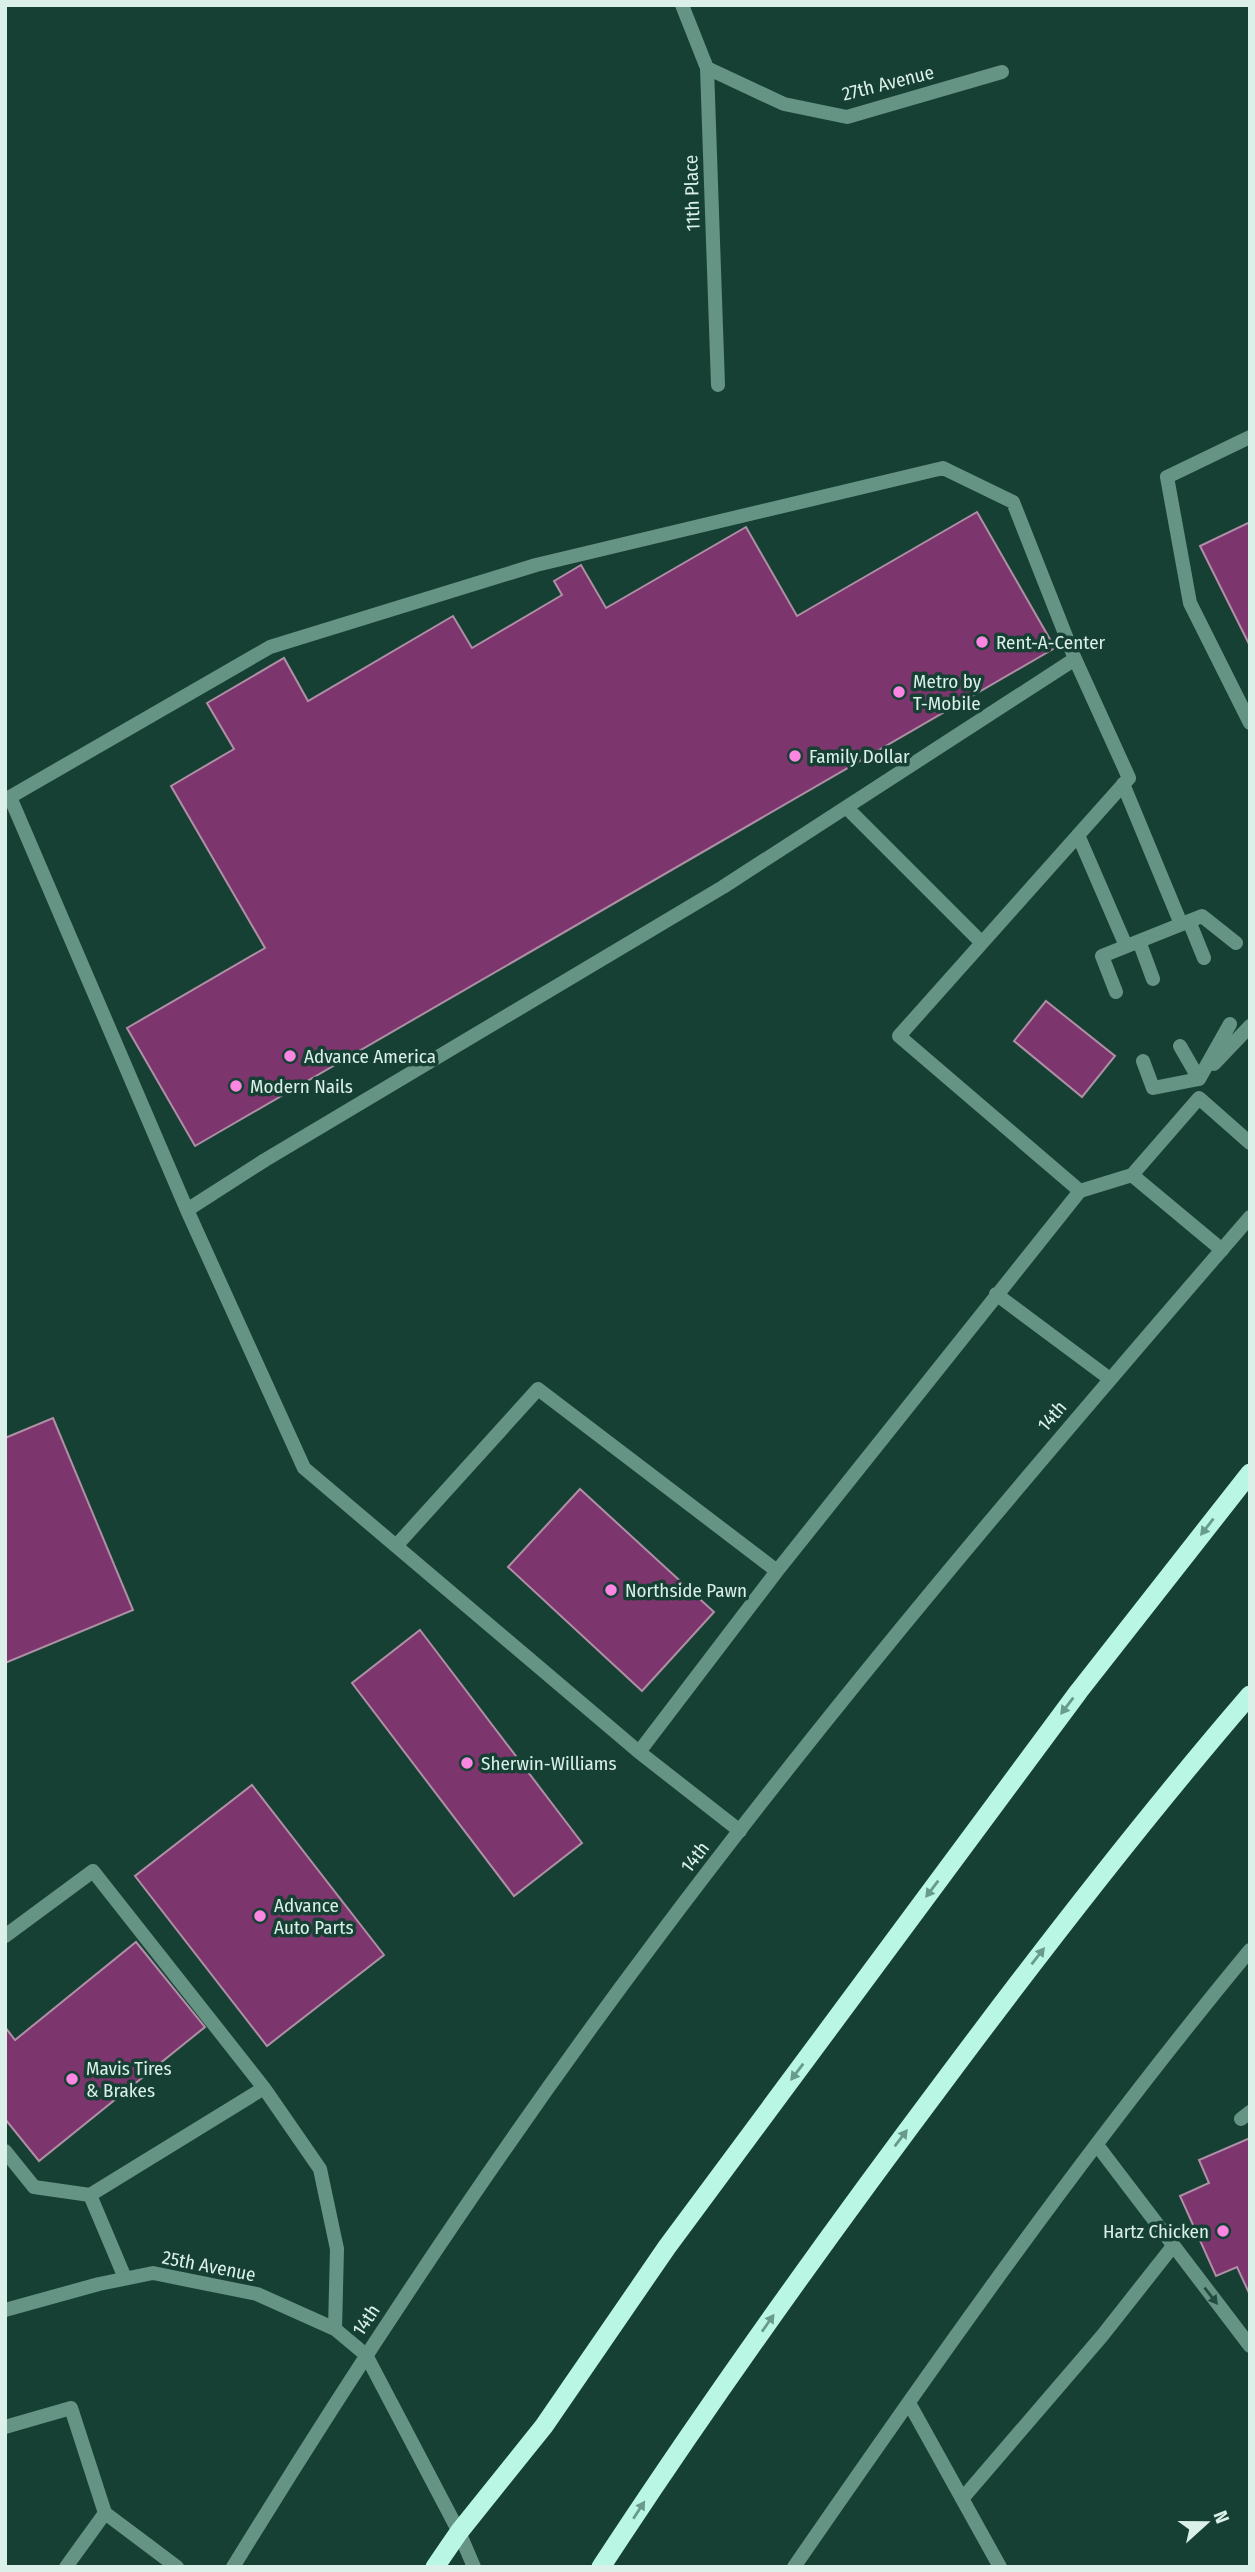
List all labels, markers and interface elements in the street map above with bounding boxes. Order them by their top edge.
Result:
street label: 27th Avenue [840,61,936,105]
street label: 11th Place [679,154,705,232]
place label: Rent-A-Center [996,631,1106,654]
marker: Rent-A-Center [974,634,990,650]
place label: Metro by T-Mobile [913,670,982,715]
marker: Metro by T-Mobile [891,684,907,700]
place label: Family Dollar [809,745,910,768]
marker: Family Dollar [787,748,803,764]
place label: Advance America [304,1045,436,1068]
marker: Advance America [282,1048,298,1064]
place label: Modern Nails [250,1075,353,1098]
marker: Modern Nails [228,1078,244,1094]
street label: 14th [1033,1396,1071,1436]
one-way arrow [1199,1517,1214,1535]
place label: Northside Pawn [625,1579,747,1602]
marker: Northside Pawn [603,1582,619,1598]
one-way arrow [1061,1697,1075,1715]
place label: Sherwin-Williams [481,1752,617,1775]
marker: Sherwin-Williams [459,1755,475,1771]
street label: 14th [676,1837,714,1877]
one-way arrow [925,1880,939,1898]
place label: Advance Auto Parts [274,1894,354,1939]
marker: Advance Auto Parts [252,1908,268,1924]
one-way arrow [1030,1948,1045,1966]
place label: Mavis Tires & Brakes [86,2057,172,2102]
one-way arrow [790,2063,804,2081]
marker: Mavis Tires & Brakes [64,2071,80,2087]
one-way arrow [894,2129,908,2147]
place label: Hartz Chicken [1103,2220,1209,2243]
marker: Hartz Chicken [1215,2223,1231,2239]
street label: 25th Avenue [160,2246,258,2286]
one-way arrow [1204,2287,1218,2305]
street label: 14th [347,2300,385,2340]
one-way arrow [761,2314,775,2332]
north arrow [1171,2488,1241,2558]
one-way arrow [632,2500,645,2520]
text: N [1209,2508,1234,2527]

